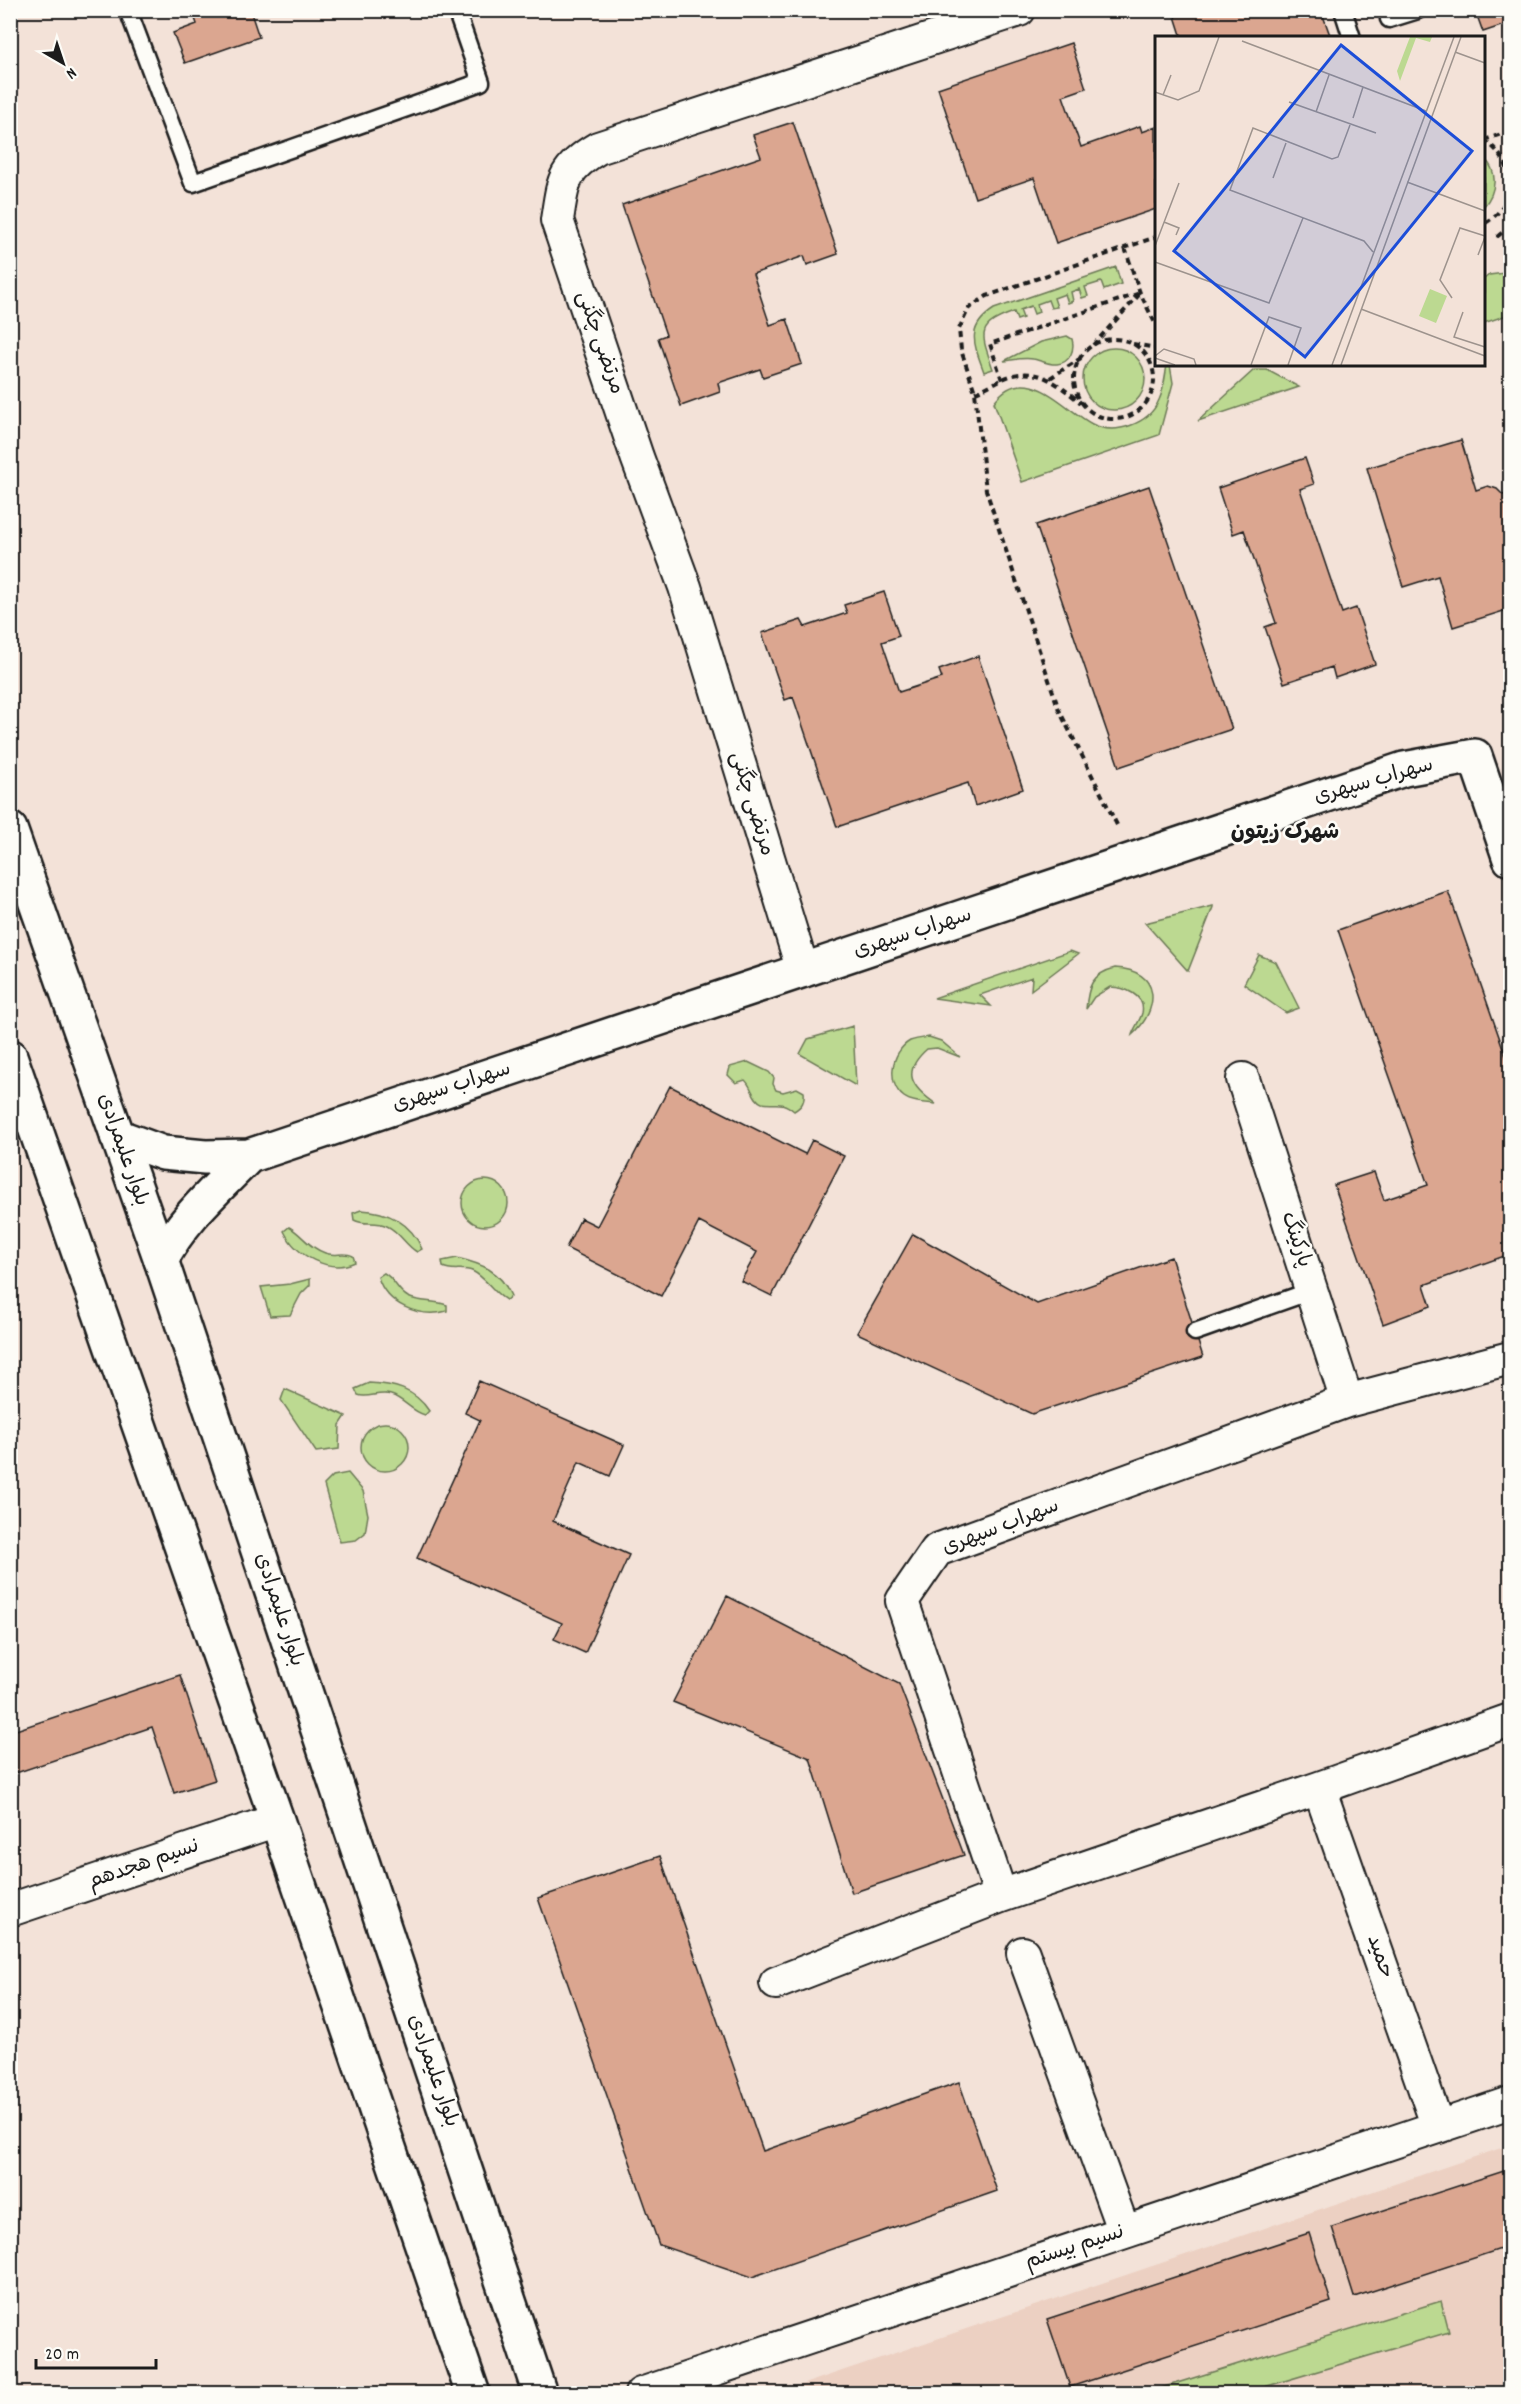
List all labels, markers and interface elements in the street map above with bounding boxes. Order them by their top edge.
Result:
north arrow [33,33,93,93]
inset map [1155,36,1485,366]
text: N [60,61,81,84]
street label: مرتضی چگنی [567,287,631,399]
street label: مرتضی چگنی [721,748,781,860]
street label: سهراب سپهری [1311,751,1437,813]
district label: شهرک زیتون [1231,818,1339,849]
street label: سهراب سپهری [850,901,976,967]
street label: سهراب سپهری [389,1055,515,1121]
street label: بلوار علیمرادی [89,1089,155,1211]
street label: پارکینگ [1272,1208,1318,1272]
street label: سهراب سپهری [938,1492,1064,1564]
street label: بلوار علیمرادی [246,1549,310,1671]
street label: نسیم هجدهم [84,1832,204,1898]
street label: حمید [1358,1931,1400,1983]
street label: بلوار علیمرادی [399,2010,465,2132]
street label: نسیم بیستم [1022,2218,1128,2278]
scale bar [36,2332,156,2370]
text: 20 m [45,2343,79,2368]

